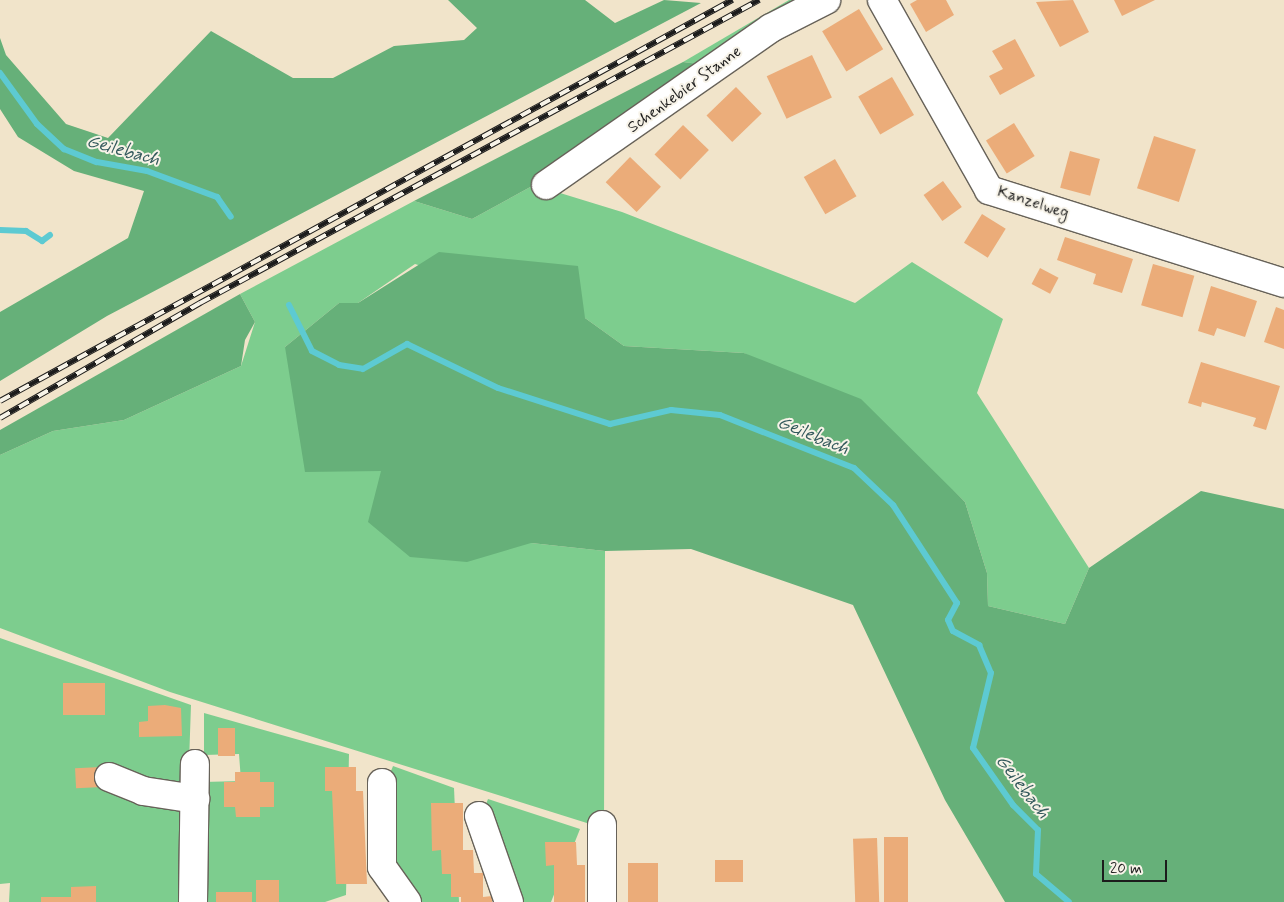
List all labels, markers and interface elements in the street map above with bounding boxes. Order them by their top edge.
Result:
street label: Schenkebier Stanne [624,42,746,138]
water label: Geilebach [84,131,162,171]
street label: Kanzelweg [995,182,1071,224]
water label: Geilebach [774,412,852,460]
water label: Geilebach [990,751,1054,823]
scale bar [1104,850,1169,882]
text: 20 m [1110,859,1142,879]

